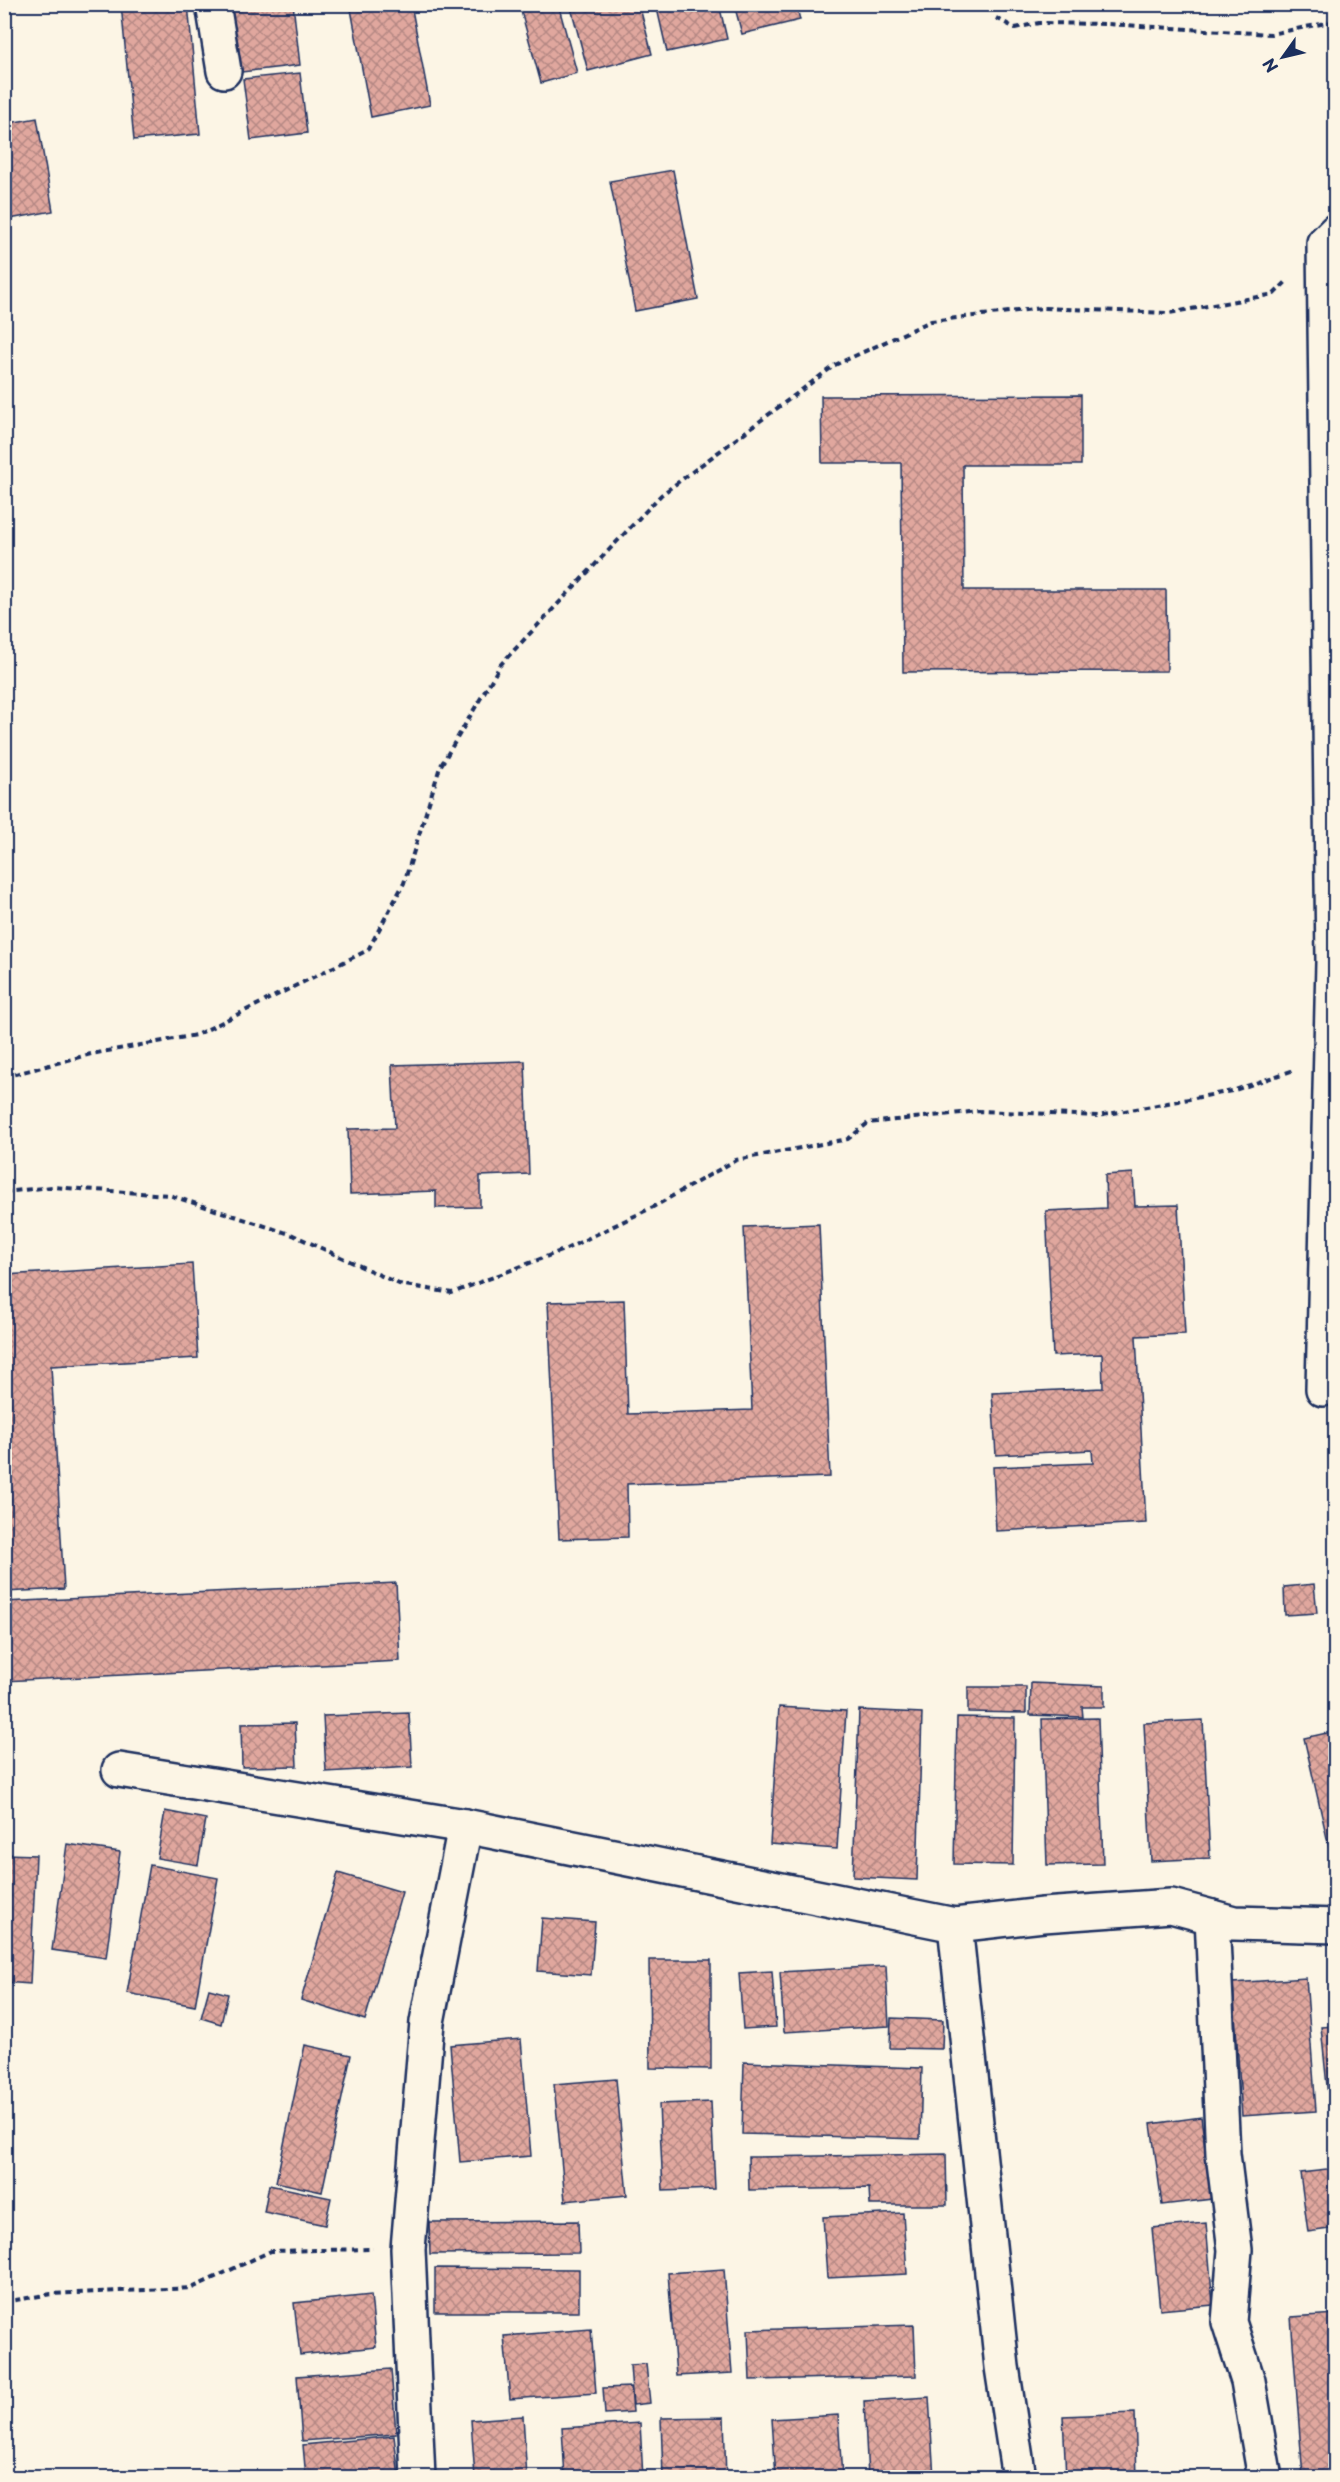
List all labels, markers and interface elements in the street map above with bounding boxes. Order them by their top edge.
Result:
north arrow [1253,27,1313,87]
text: N [1256,54,1283,78]

